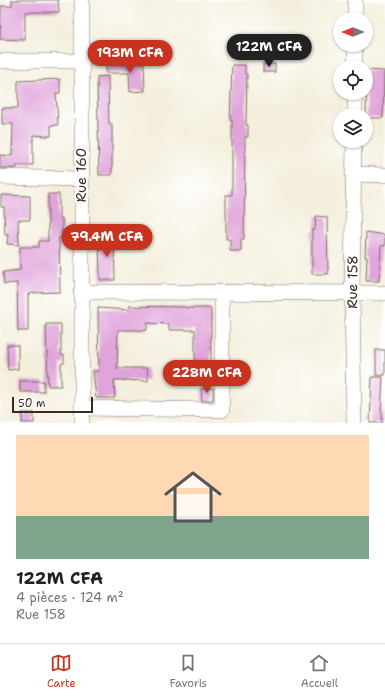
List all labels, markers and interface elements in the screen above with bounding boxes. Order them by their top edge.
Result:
north arrow [333,12,373,52]
map controls [333,12,373,148]
pin: 122M CFA [228,34,310,68]
text: 122M CFA [236,38,302,55]
pin: 193M CFA [89,40,171,74]
text: 193M CFA [97,44,163,61]
button: locate [333,60,373,100]
button: layers [333,108,373,148]
street label: Rue 160 [72,148,90,202]
pin: 79.4M CFA [61,224,153,258]
text: 79.4M CFA [70,228,144,245]
street label: Rue 158 [343,255,361,309]
pin: 228M CFA [166,360,248,394]
text: 228M CFA [172,364,242,381]
scale bar [12,395,93,414]
text: 50 m [18,396,46,411]
icon: home [157,461,229,533]
text: 122M CFA [16,567,103,589]
text: 4 pièces · 124 m² [16,589,124,606]
text: Rue 158 [16,606,66,623]
tab: Carte [47,652,76,691]
tab: Favoris [170,652,207,691]
tab: Accueil [301,652,338,691]

